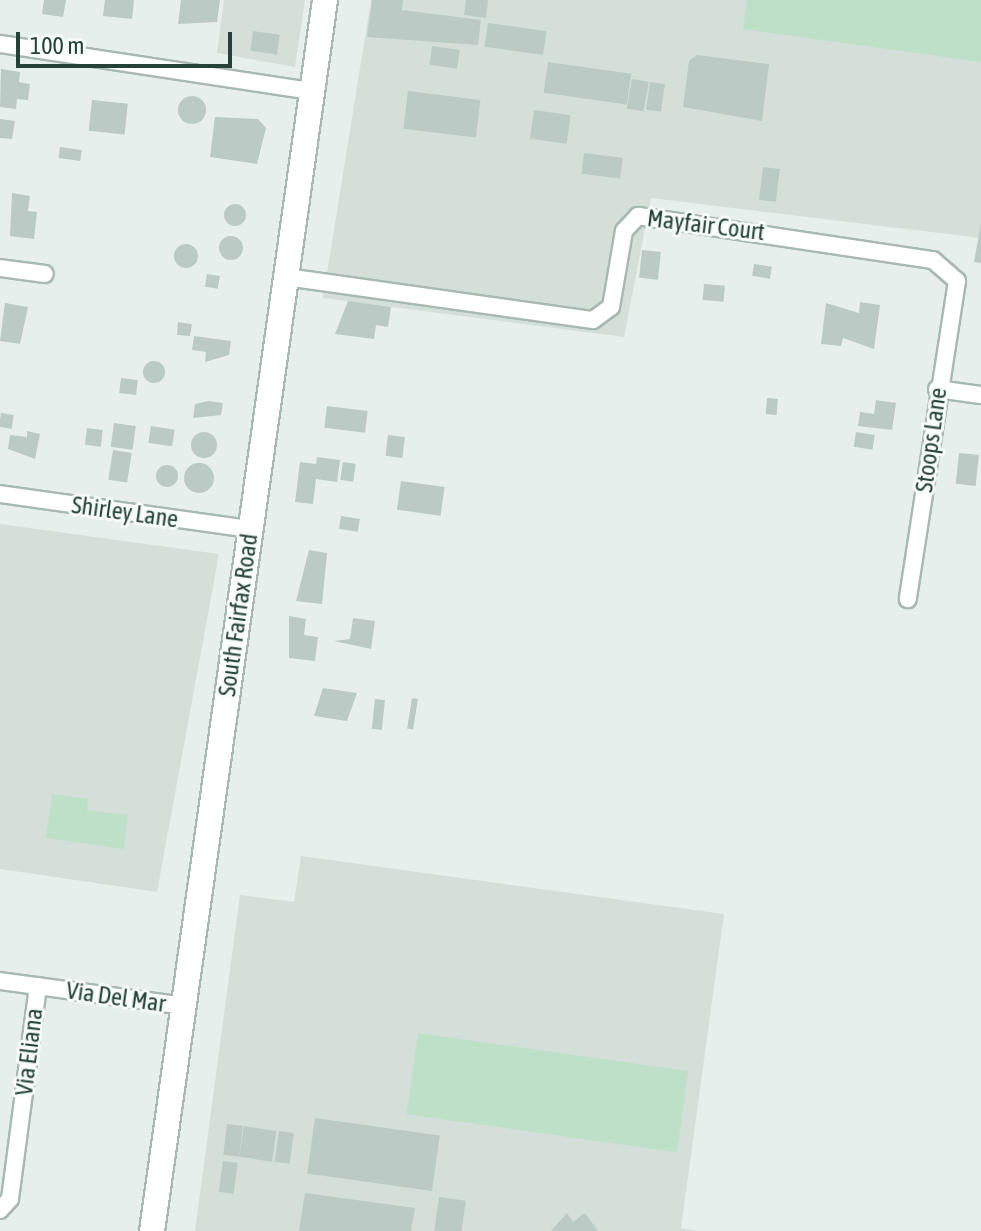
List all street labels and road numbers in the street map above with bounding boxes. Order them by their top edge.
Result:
street label: Mayfair Court [646,204,766,246]
street label: Stoops Lane [909,386,953,494]
street label: Shirley Lane [70,490,180,534]
street label: South Fairfax Road [212,532,264,698]
street label: Via Del Mar [64,976,168,1018]
street label: Via Eliana [9,1007,49,1097]

